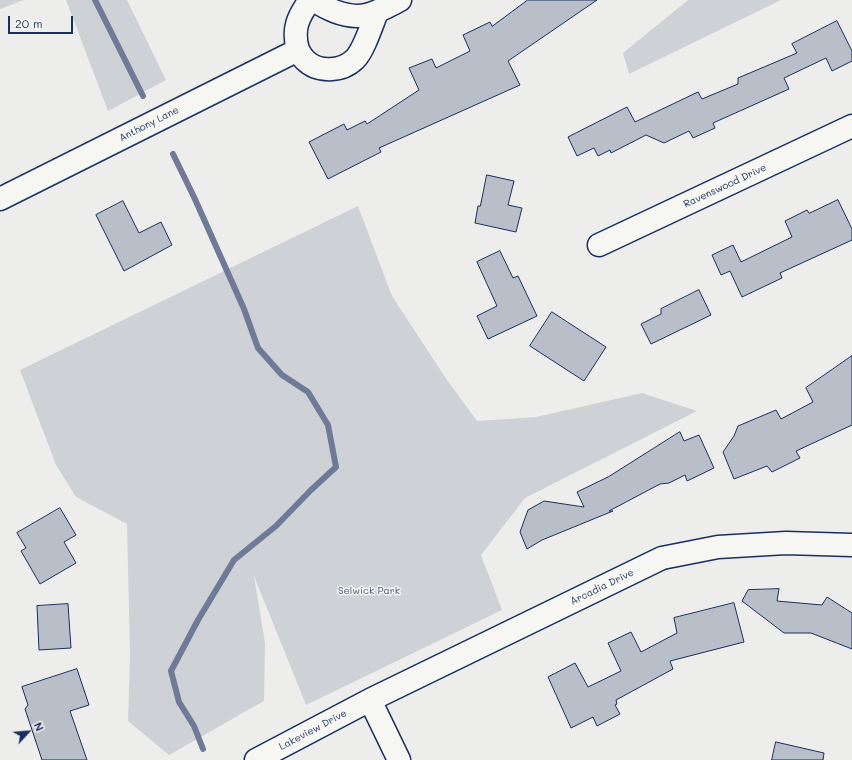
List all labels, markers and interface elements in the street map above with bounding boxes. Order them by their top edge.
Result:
scale bar [10,8,75,34]
text: 20 m [15,15,43,31]
street label: Anthony Lane [117,104,181,144]
street label: Ravenswood Drive [682,162,768,210]
street label: Arcadia Drive [568,566,636,608]
park label: Selwick Park [338,585,400,597]
street label: Lakeview Drive [277,707,349,753]
north arrow [8,712,48,752]
text: N [31,719,48,734]

